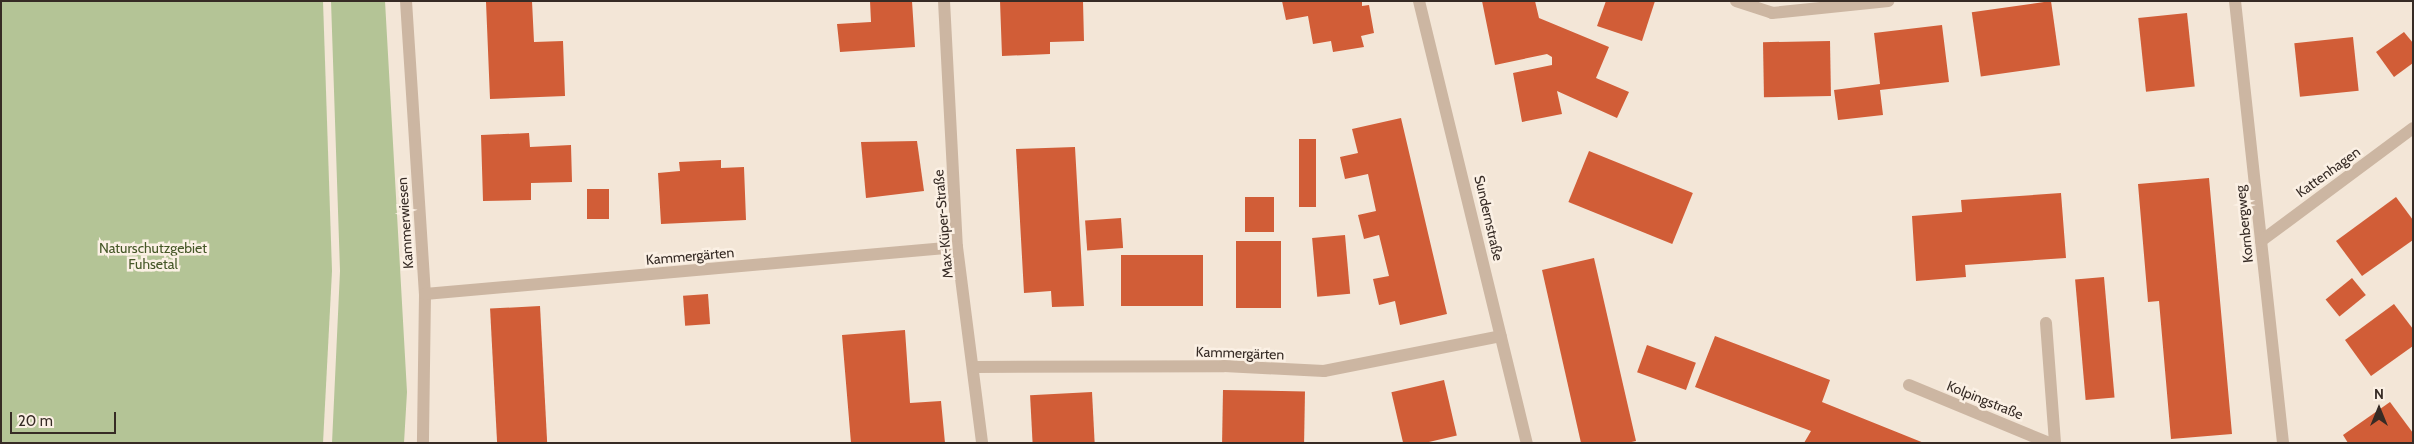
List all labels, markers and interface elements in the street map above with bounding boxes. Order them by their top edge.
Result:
street label: Kattenhagen [2293,143,2363,201]
street label: Max-Küper-Straße [930,169,956,279]
street label: Sundernstraße [1471,174,1507,262]
street label: Kammerwiesen [393,177,417,269]
street label: Kornbergweg [2232,184,2256,264]
park label: Naturschutzgebiet Fuhsetal [99,240,207,272]
street label: Kammergärten [645,244,735,268]
street label: Kammergärten [1195,343,1285,363]
street label: Kolpingstraße [1944,377,2026,423]
north arrow [2354,384,2404,434]
text: N [2374,385,2384,403]
scale bar [12,402,119,434]
text: 20 m [18,412,53,430]

